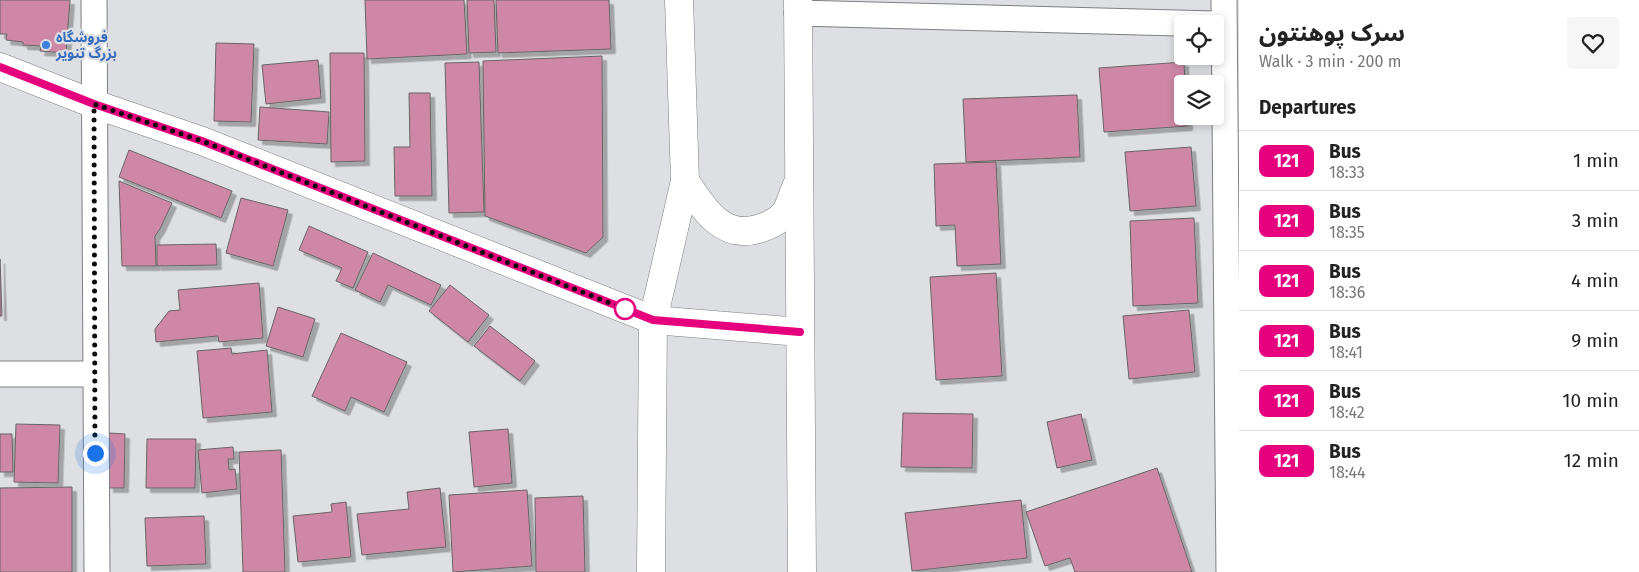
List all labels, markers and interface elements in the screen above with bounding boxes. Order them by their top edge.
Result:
map controls [1174,15,1224,125]
button: locate [1174,15,1224,65]
button: heart [1567,17,1619,69]
text: سرک پوهنتون [1259,19,1405,47]
place label: فروشگاه بزرگ تنویر [55,29,117,62]
marker: فروشگاه بزرگ تنویر [40,39,52,51]
text: Walk · 3 min · 200 m [1259,52,1401,71]
button: layers [1174,75,1224,125]
text: Departures [1259,96,1356,119]
text: Bus [1329,140,1361,163]
text: 1 min [1573,149,1619,172]
text: 121 [1274,150,1299,172]
text: 18:33 [1329,163,1365,182]
text: Bus [1329,200,1361,223]
text: 3 min [1572,209,1619,232]
text: 121 [1274,210,1299,232]
text: 18:35 [1329,223,1365,242]
text: Bus [1329,260,1361,283]
text: 4 min [1571,269,1619,292]
text: 121 [1274,270,1299,292]
text: 18:36 [1329,283,1365,302]
unlabelled marker [614,298,636,320]
text: Bus [1329,320,1361,343]
text: 9 min [1571,329,1619,352]
text: 121 [1274,330,1299,352]
text: 18:41 [1329,343,1363,362]
text: Bus [1329,380,1361,403]
text: 10 min [1562,389,1619,412]
text: 121 [1274,390,1299,412]
text: 18:42 [1329,403,1365,422]
text: Bus [1329,440,1361,463]
your location [83,441,108,466]
text: 12 min [1564,449,1619,472]
text: 121 [1274,450,1299,472]
text: 18:44 [1329,463,1366,482]

